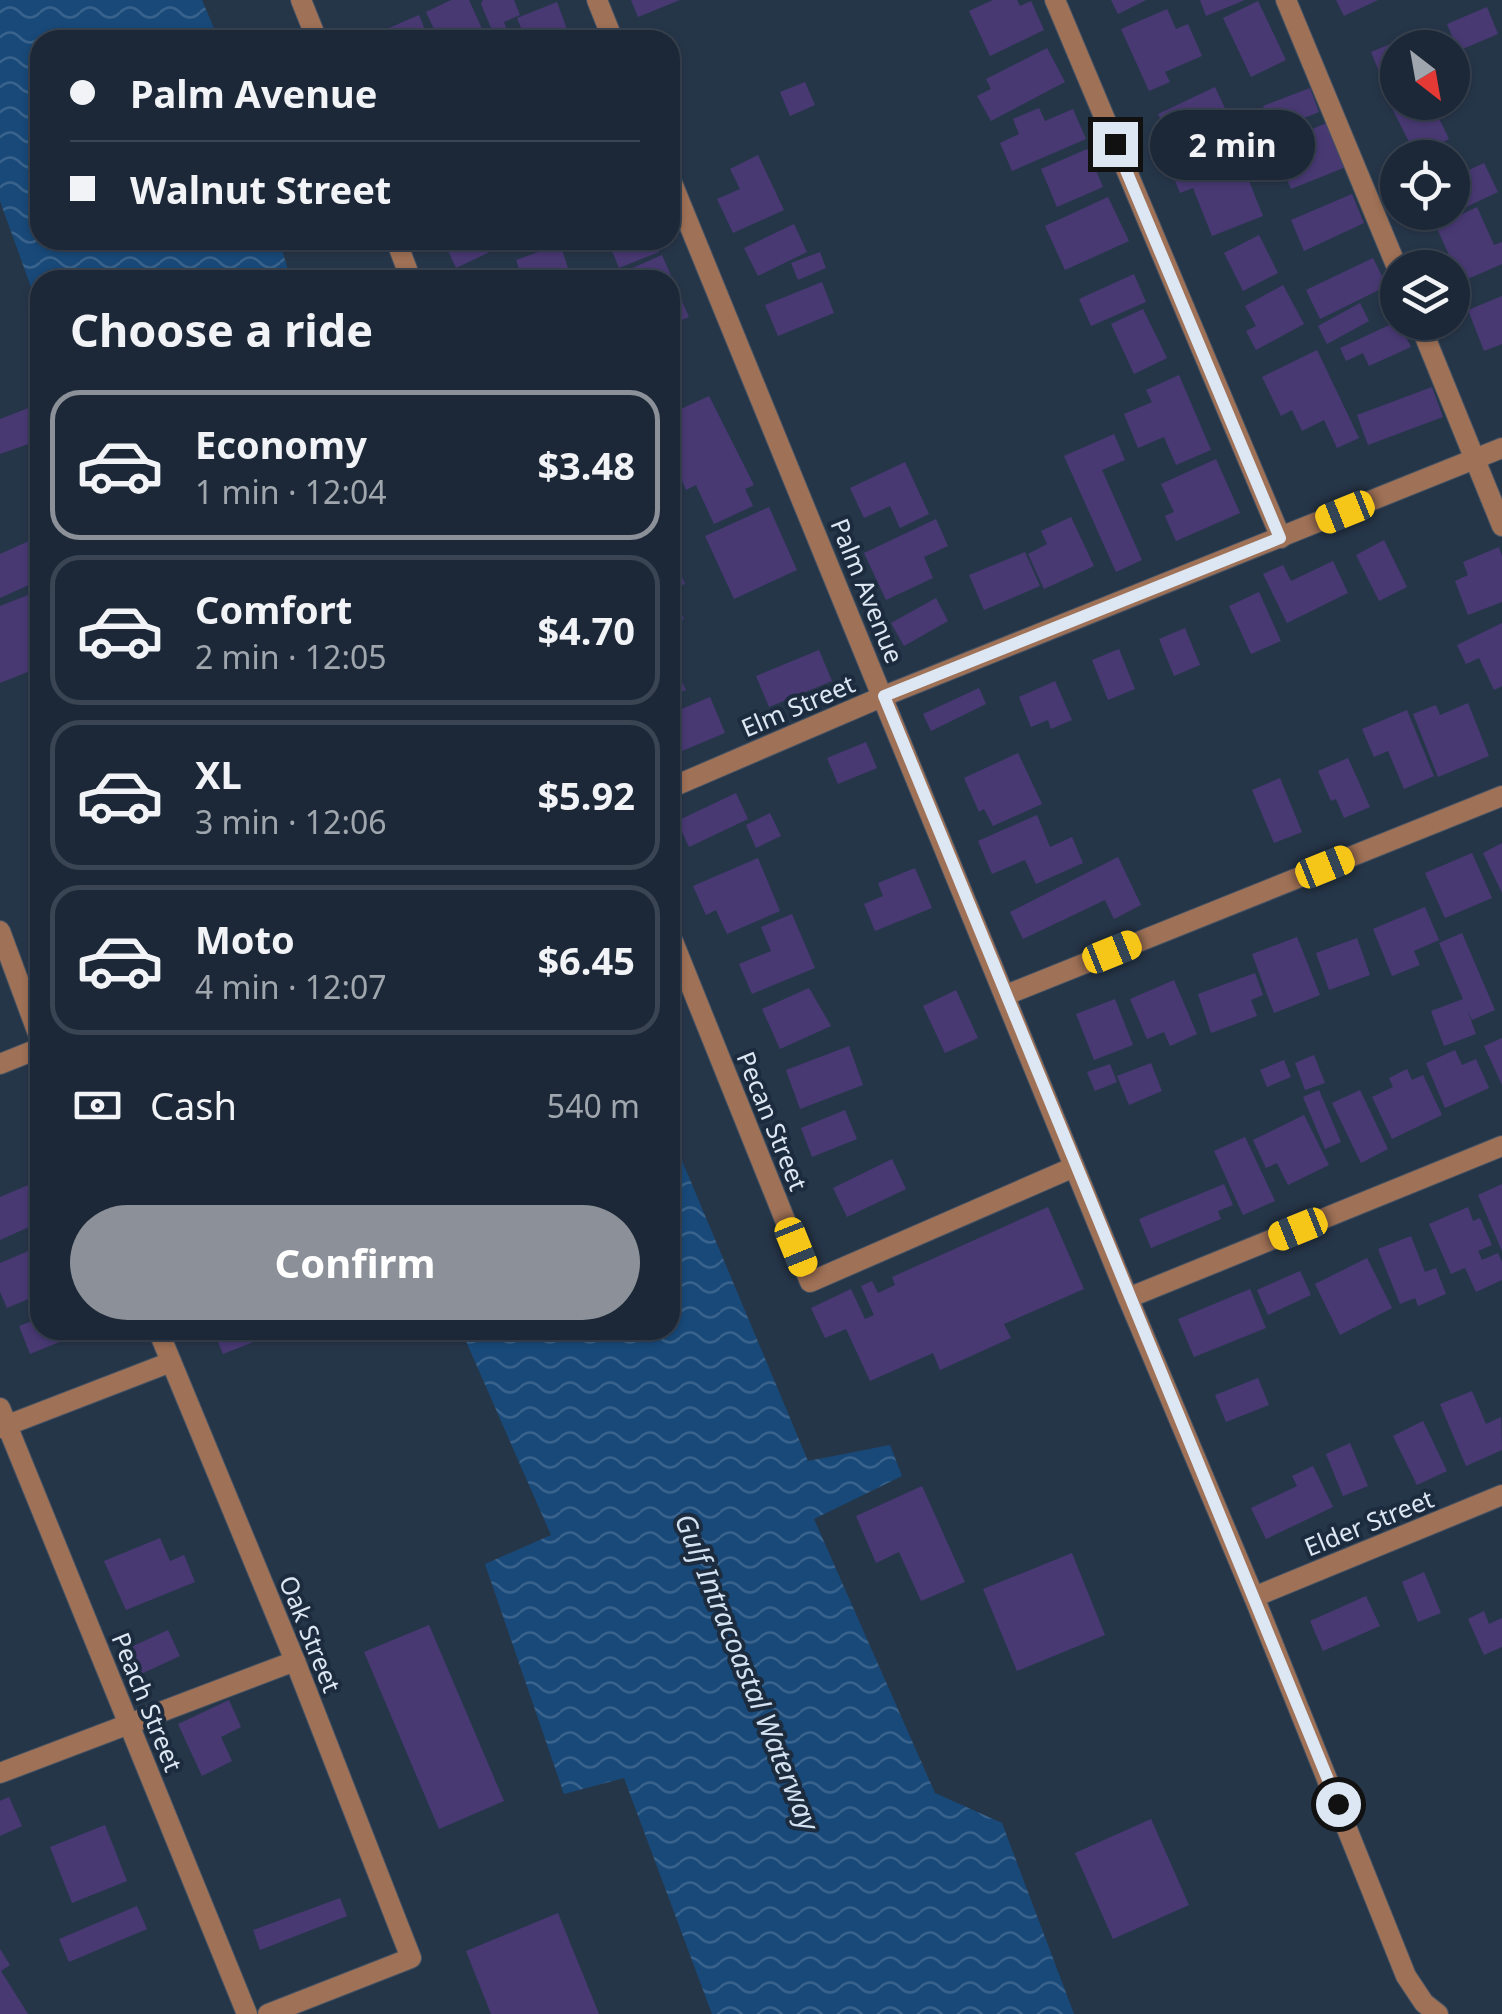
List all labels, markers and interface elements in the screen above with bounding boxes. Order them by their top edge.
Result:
north arrow [1380,30,1470,120]
map controls [1380,30,1470,340]
text: Palm Avenue [130,67,377,119]
callout: 2 min [1150,109,1315,179]
route end [1093,122,1138,167]
text: 2 min [1188,123,1277,166]
button: locate [1380,140,1470,230]
text: Walnut Street [130,163,391,215]
button: layers [1380,250,1470,340]
text: Choose a ride [70,299,373,360]
text: Economy [195,418,367,470]
icon: car [75,420,165,510]
text: $3.48 [537,439,635,491]
text: 1 min · 12:04 [195,470,387,513]
car [1312,487,1378,537]
street label: Palm Avenue [823,513,912,668]
text: Comfort [195,583,352,635]
icon: car [75,585,165,675]
text: $4.70 [537,604,635,656]
text: 2 min · 12:05 [195,635,387,678]
street label: Elm Street [736,666,859,744]
text: XL [195,748,242,800]
icon: car [75,750,165,840]
text: $5.92 [537,769,635,821]
text: 3 min · 12:06 [195,800,387,843]
car [1292,842,1358,892]
text: Moto [195,913,295,965]
icon: car [75,915,165,1005]
car [1079,927,1145,977]
text: $6.45 [537,934,635,986]
text: 4 min · 12:07 [195,965,387,1008]
street label: Pecan Street [730,1046,816,1195]
icon: cash [70,1078,125,1133]
text: Cash [150,1079,237,1131]
text: 540 m [547,1084,640,1127]
car [1265,1204,1331,1254]
button: Confirm [70,1205,640,1320]
car [771,1214,821,1280]
street label: Elder Street [1299,1481,1438,1563]
water label: Gulf Intracoastal Waterway [667,1507,830,1838]
street label: Oak Street [272,1570,350,1697]
street label: Peach Street [105,1627,191,1776]
route start [1316,1782,1361,1827]

